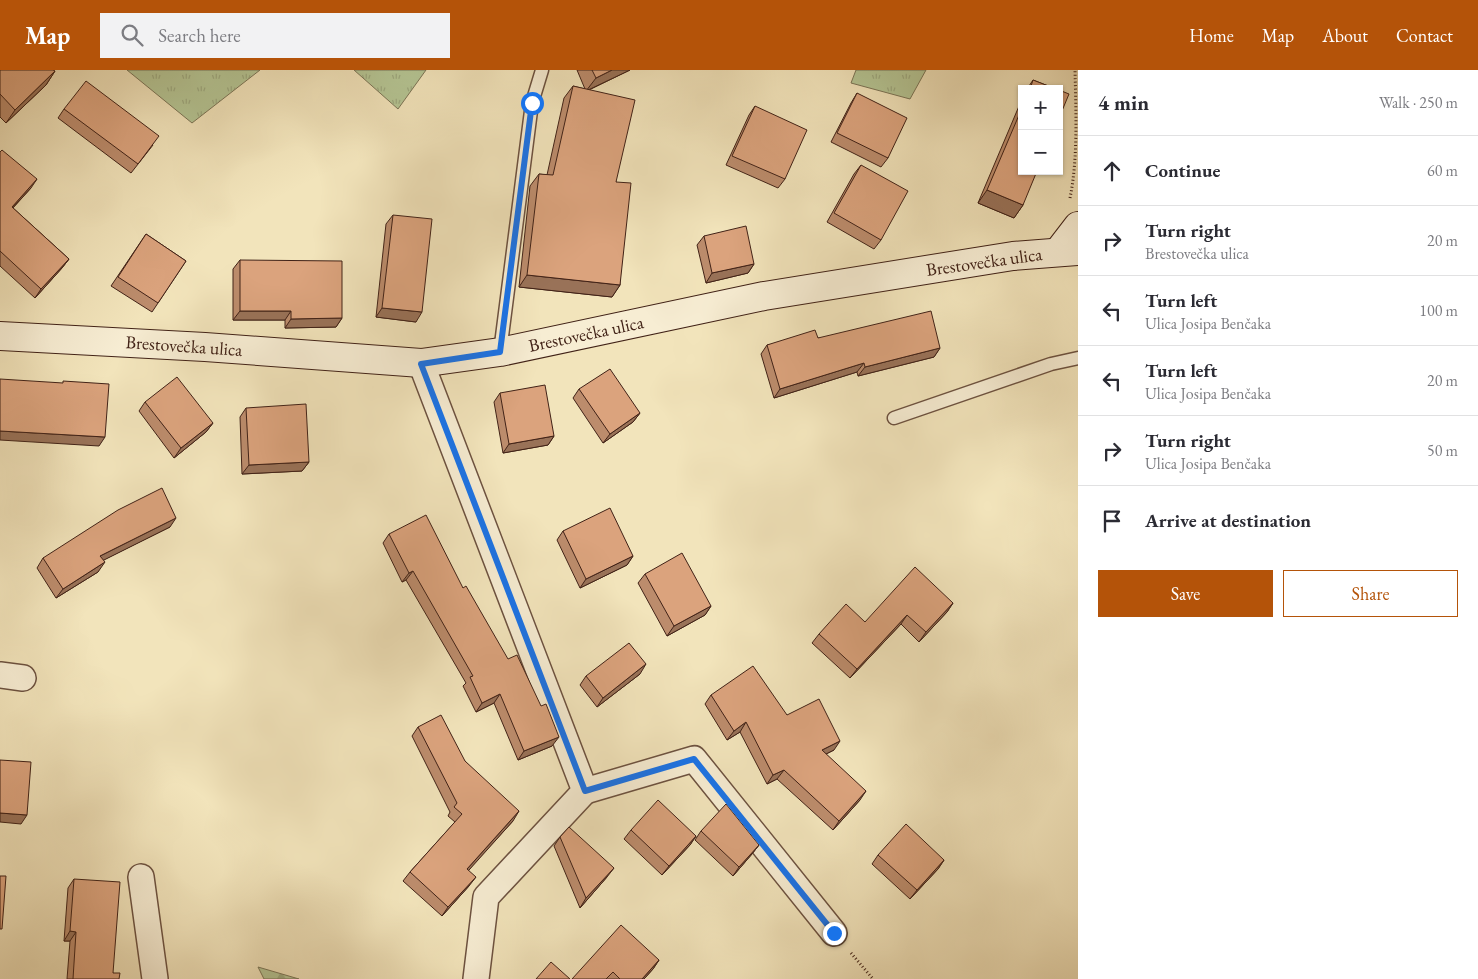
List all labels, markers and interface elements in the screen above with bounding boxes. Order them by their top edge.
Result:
search box [100,13,450,58]
text: Map [25,20,70,51]
icon: search [118,21,146,49]
text: Search here [158,23,241,48]
text: Home [1189,24,1234,47]
text: Map [1262,24,1294,47]
text: About [1322,24,1368,47]
text: Contact [1396,24,1453,47]
map controls [1018,85,1063,175]
button: + [1018,85,1063,130]
text: 4 min [1098,89,1149,116]
route start [521,92,544,115]
text: Walk · 250 m [1379,92,1458,113]
button: − [1018,130,1063,175]
icon: ahead [1098,157,1126,185]
text: Continue [1145,158,1220,183]
text: 60 m [1427,160,1458,181]
text: Turn right [1145,218,1231,243]
icon: right [1098,227,1126,255]
text: 20 m [1427,230,1458,251]
street label: Brestovečka ulica [924,242,1044,281]
text: Brestovečka ulica [1145,243,1249,264]
text: Turn left [1145,288,1217,313]
icon: left [1098,297,1126,325]
text: 100 m [1419,300,1458,321]
street label: Brestovečka ulica [526,310,646,357]
text: Ulica Josipa Benčaka [1145,313,1271,334]
street label: Brestovečka ulica [125,330,244,361]
text: Turn left [1145,358,1217,383]
icon: left [1098,367,1126,395]
text: 20 m [1427,370,1458,391]
text: Ulica Josipa Benčaka [1145,383,1271,404]
text: Turn right [1145,428,1231,453]
icon: right [1098,437,1126,465]
text: 50 m [1427,440,1458,461]
text: Ulica Josipa Benčaka [1145,453,1271,474]
icon: arrive [1098,507,1126,535]
text: Arrive at destination [1145,508,1311,533]
button: Save [1098,570,1273,617]
button: Share [1283,570,1458,617]
route end [823,922,846,945]

